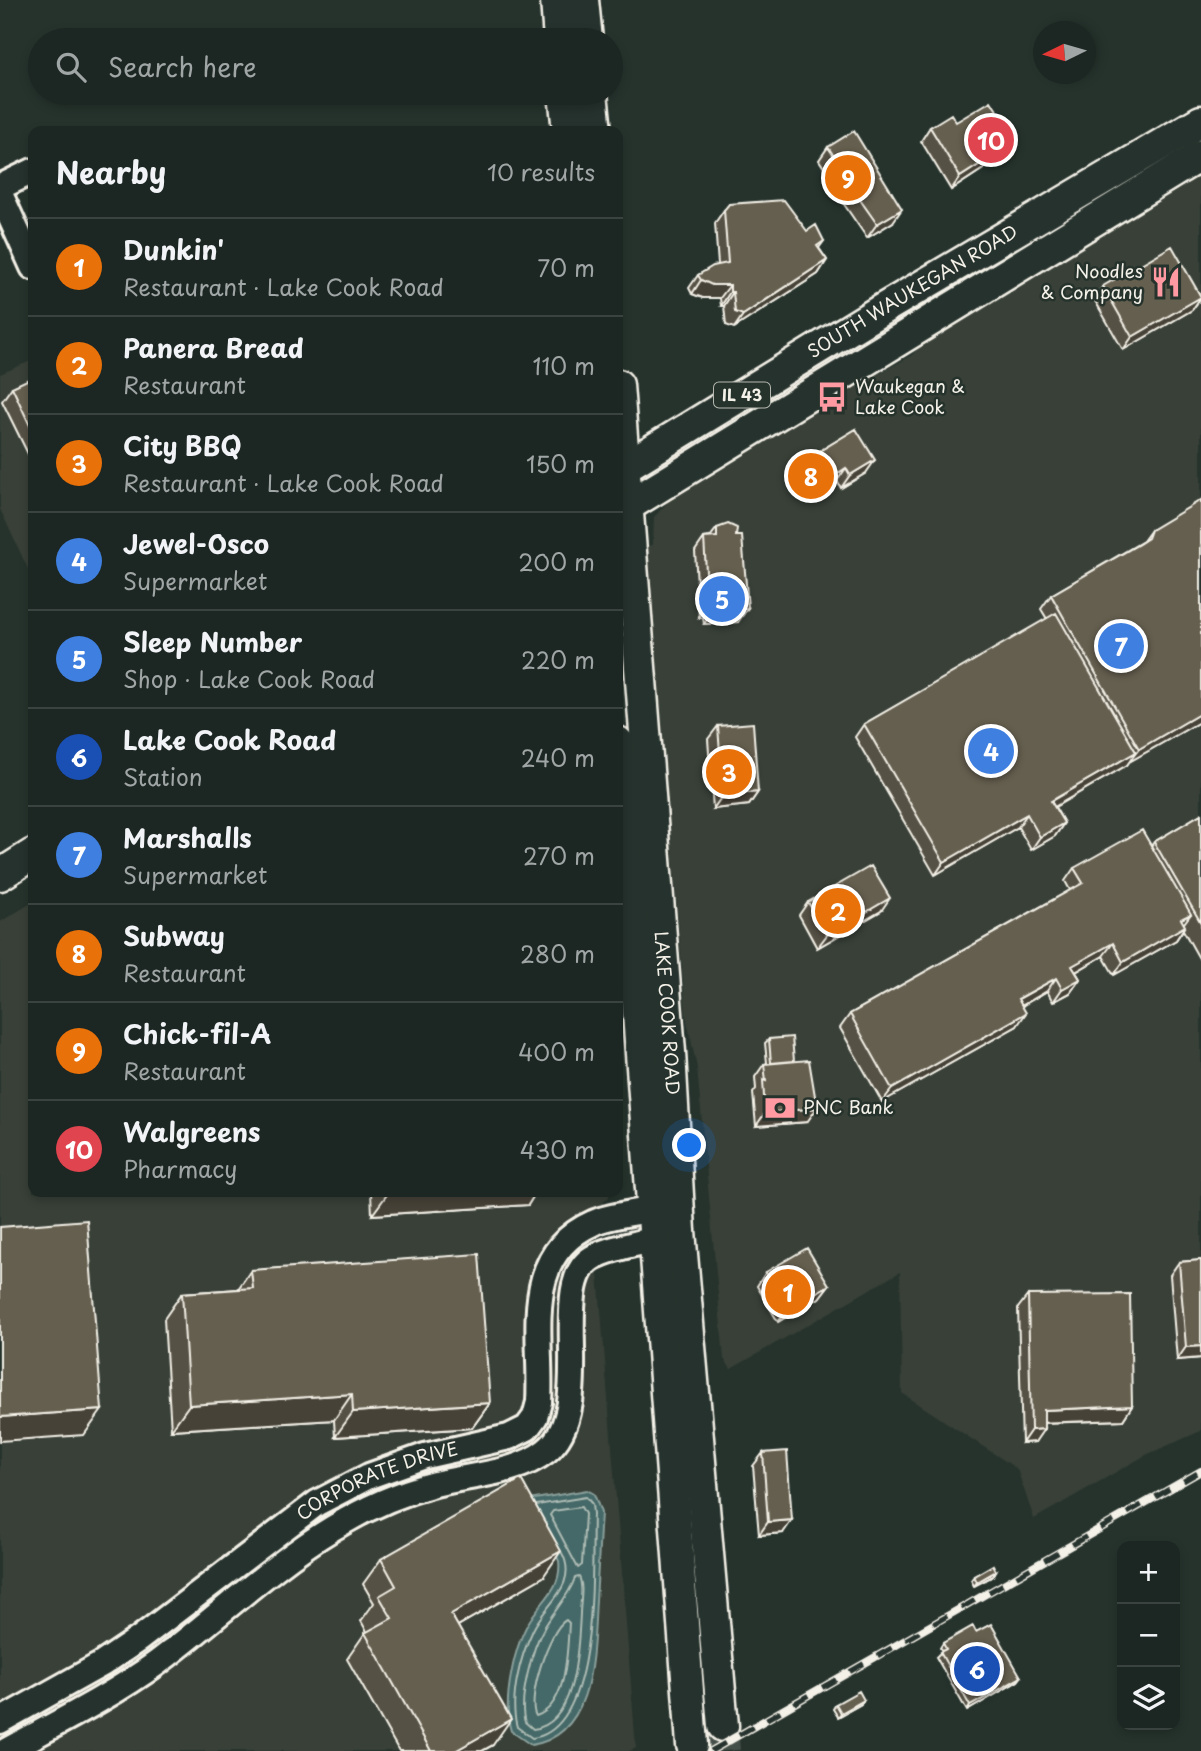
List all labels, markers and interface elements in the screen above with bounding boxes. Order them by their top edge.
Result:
north arrow [1033,21,1096,84]
search box [28,28,623,105]
text: Search here [108,47,257,86]
icon: search [52,48,90,86]
pin: 10 [968,114,1014,166]
text: Nearby [56,149,166,194]
pin: 9 [825,152,871,204]
text: 10 results [487,154,595,189]
street label: SOUTH WAUKEGAN ROAD [802,217,1022,364]
text: Dunkin' [123,230,224,269]
text: 1 [74,250,85,285]
text: 70 m [537,250,595,285]
place label: Noodles & Company [1041,257,1143,305]
restaurant icon: Noodles & Company [1149,265,1183,299]
text: Restaurant · Lake Cook Road [123,269,444,304]
text: Panera Bread [123,328,304,367]
text: 2 [71,348,87,383]
text: 110 m [533,348,595,383]
text: Restaurant [123,367,246,402]
place label: Waukegan & Lake Cook [855,372,965,420]
bus stop icon: Waukegan & Lake Cook [815,380,849,414]
road number: IL 43 [714,382,770,408]
text: City BBQ [123,426,241,465]
text: 3 [71,446,87,481]
text: 150 m [526,446,595,481]
pin: 8 [788,450,834,502]
text: Restaurant · Lake Cook Road [123,465,444,500]
text: Jewel-Osco [123,524,269,563]
text: 4 [71,544,87,579]
text: 200 m [518,544,595,579]
text: Supermarket [123,563,267,598]
pin: 5 [699,573,745,625]
pin: 7 [1098,620,1144,672]
text: Sleep Number [123,622,302,661]
text: 5 [72,642,86,677]
text: 220 m [521,642,595,677]
text: Shop · Lake Cook Road [123,661,375,696]
text: Lake Cook Road [123,720,336,759]
pin: 4 [968,725,1014,777]
text: 6 [71,740,87,775]
text: 240 m [521,740,595,775]
pin: 3 [706,746,752,798]
text: Station [123,759,203,794]
text: Marshalls [123,818,252,857]
text: 7 [72,838,86,873]
text: 270 m [523,838,595,873]
text: Supermarket [123,857,267,892]
pin: 2 [815,885,861,937]
text: Subway [123,916,225,955]
street label: LAKE COOK ROAD [649,930,687,1096]
text: 8 [72,936,86,971]
text: 280 m [520,936,595,971]
text: Restaurant [123,955,246,990]
text: Chick-fil-A [123,1014,271,1053]
text: 9 [72,1034,86,1069]
text: 400 m [518,1034,595,1069]
text: Restaurant [123,1053,246,1088]
bank icon: PNC Bank [763,1091,797,1125]
place label: PNC Bank [803,1093,894,1120]
text: Walgreens [123,1112,260,1151]
your location [672,1128,706,1162]
text: 10 [65,1132,93,1167]
text: 430 m [520,1132,595,1167]
text: Pharmacy [123,1151,237,1186]
pin: 1 [765,1266,811,1318]
street label: CORPORATE DRIVE [290,1434,460,1526]
map controls [1117,1541,1180,1730]
button: + [1117,1541,1180,1604]
button: − [1117,1604,1180,1667]
pin: 6 [954,1643,1000,1695]
button: layers [1117,1667,1180,1730]

